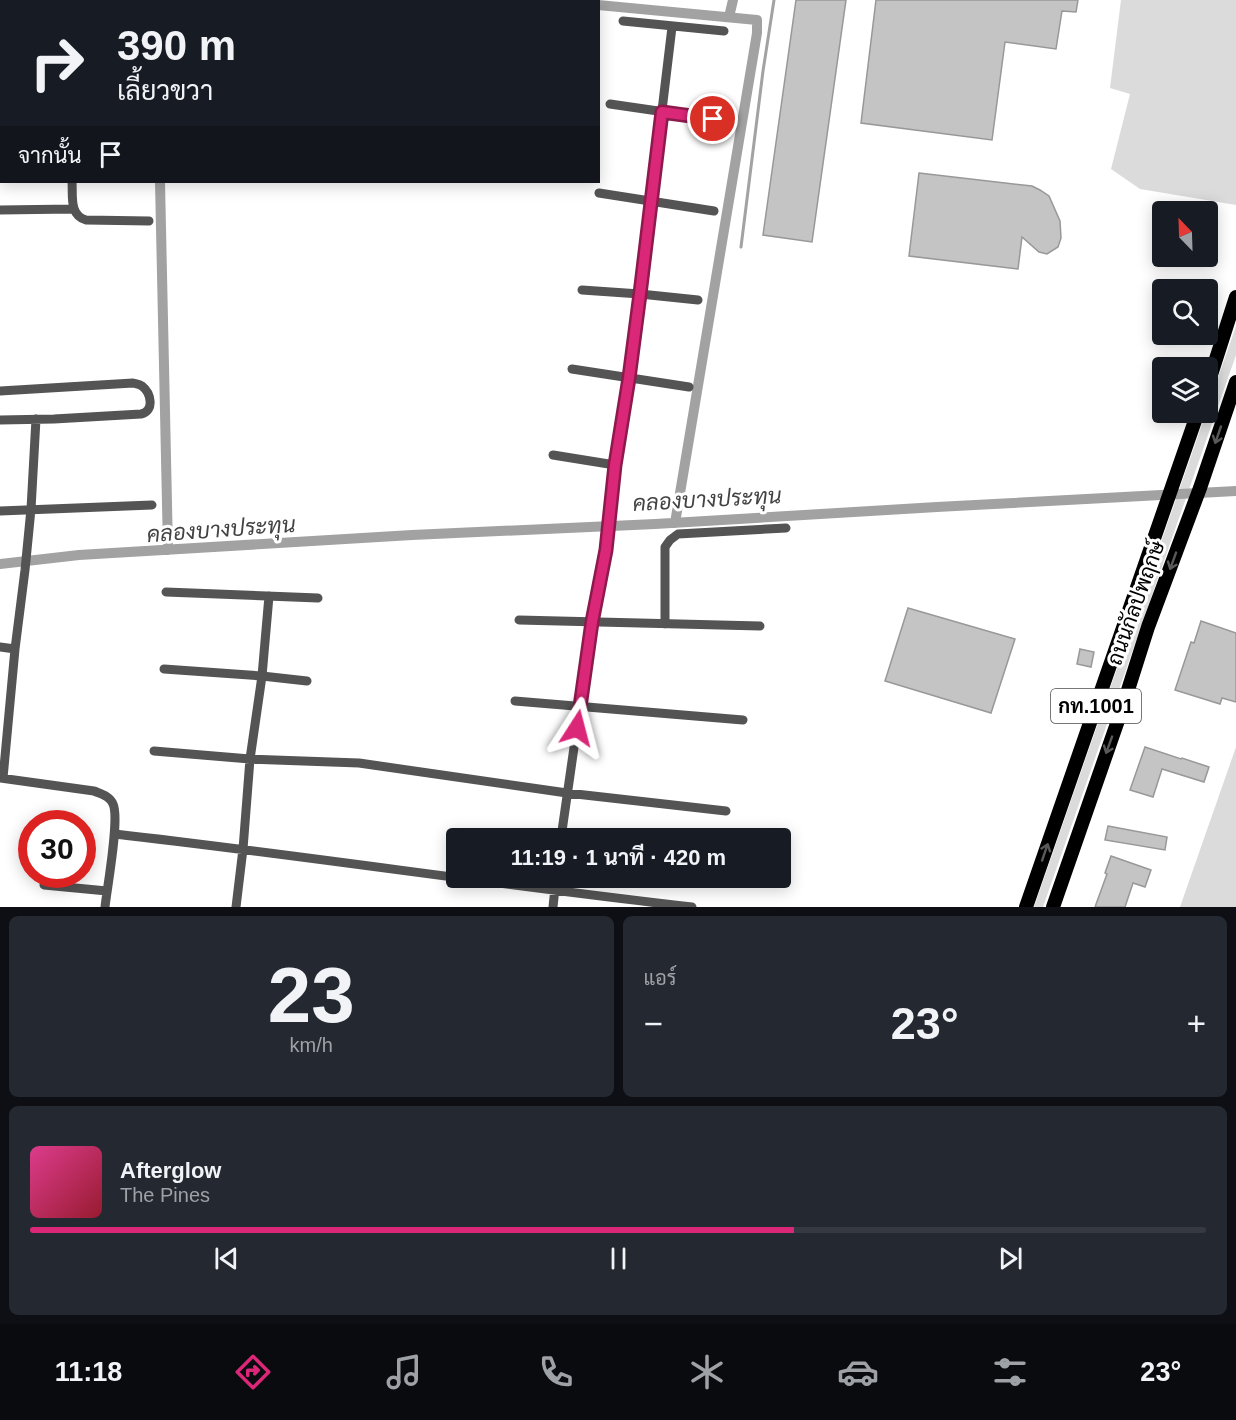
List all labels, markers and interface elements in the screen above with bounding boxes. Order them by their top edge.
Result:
text: 390 m [117,22,236,69]
icon: right [18,24,96,102]
text: เลี้ยวขวา [117,76,213,106]
pin [687,93,738,144]
icon: arrive [696,102,729,135]
icon: arrive [94,138,127,171]
text: จากนั้น [18,143,82,168]
north arrow [1152,201,1218,267]
map controls [1152,201,1218,423]
button: search [1152,279,1218,345]
button: layers [1152,357,1218,423]
one-way arrow [1211,425,1222,444]
water label: คลองบางประทุน [632,483,782,519]
water label: คลองบางประทุน [146,512,296,550]
street label: ถนนกัลปพฤกษ์ [1101,536,1170,668]
one-way arrow [1166,551,1177,570]
road number: กท.1001 [1051,689,1141,723]
position arrow [545,696,609,760]
one-way arrow [1102,735,1113,754]
speed limit sign: 30 [18,810,96,888]
one-way arrow [1040,843,1051,862]
text: 11:19 · 1 นาที · 420 m [511,845,726,870]
text: 23 [268,951,355,1039]
text: แอร์ [644,967,677,989]
text: 23° [891,998,959,1049]
text: − [644,1005,663,1042]
text: + [1187,1005,1206,1042]
text: km/h [290,1034,333,1056]
text: Afterglow [120,1158,221,1183]
text: The Pines [120,1184,210,1206]
icon: previous [210,1242,243,1275]
icon: pause [602,1242,635,1275]
icon: next [994,1242,1027,1275]
icon: directions [232,1351,274,1393]
icon: music [383,1351,425,1393]
icon: phone [535,1351,577,1393]
icon: climate [686,1351,728,1393]
icon: car [837,1351,879,1393]
icon: filters [989,1351,1031,1393]
text: 11:18 [55,1357,122,1387]
text: 23° [1140,1357,1181,1387]

